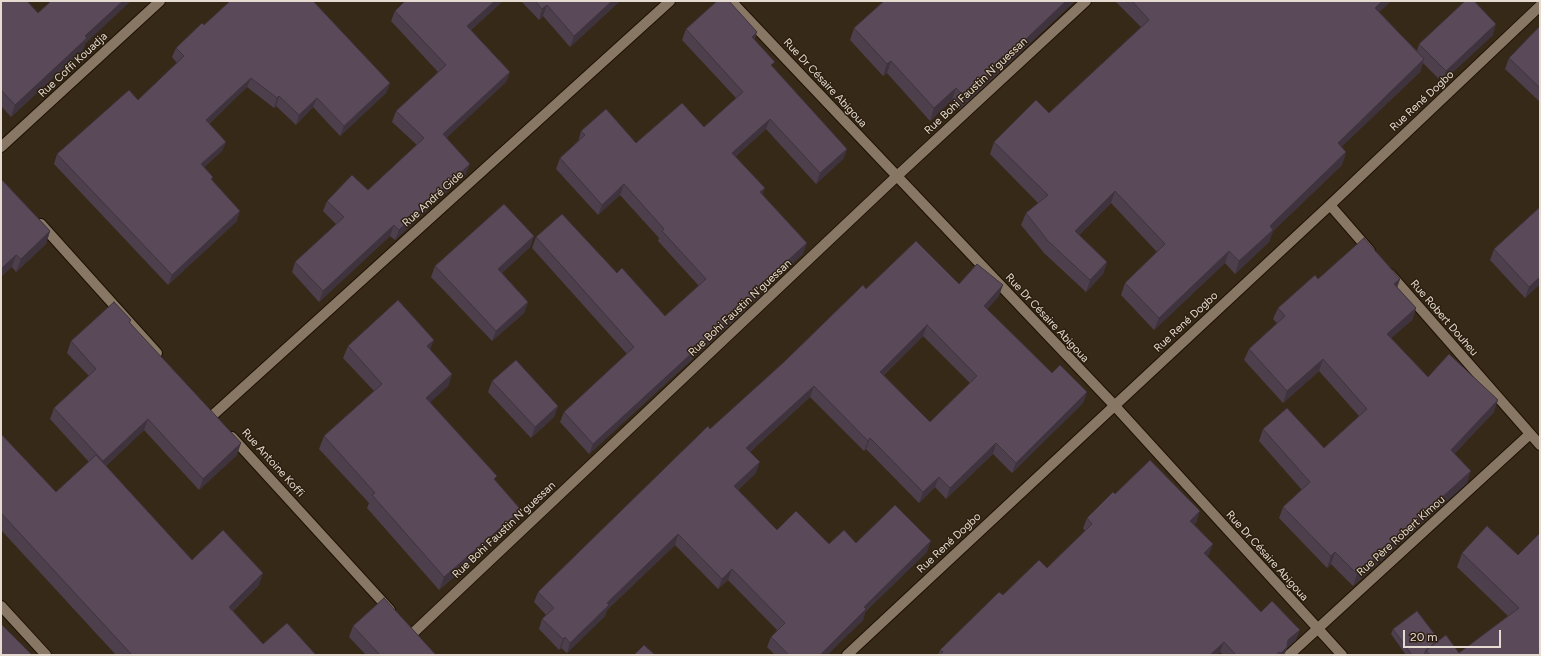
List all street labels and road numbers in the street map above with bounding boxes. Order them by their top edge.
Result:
street label: Rue Coffi Kouadja [36,30,110,100]
street label: Rue Bohi Faustin N'guessan [922,35,1030,137]
street label: Rue Dr Césaire Abigoua [780,36,870,130]
street label: Rue René Dogbo [1387,68,1457,134]
street label: Rue André Gide [400,168,466,230]
street label: Rue Bohi Faustin N'guessan [686,257,794,359]
street label: Rue Dr Césaire Abigoua [1002,271,1092,365]
street label: Rue Robert Douheu [1407,277,1481,359]
street label: Rue René Dogbo [1151,289,1221,355]
street label: Rue Antoine Koffi [239,426,307,500]
street label: Rue Bohi Faustin N'guessan [450,479,558,581]
street label: Rue Père Robert Kimou [1354,493,1448,579]
street label: Rue Dr Césaire Abigoua [1223,508,1311,604]
street label: Rue René Dogbo [914,510,984,576]

